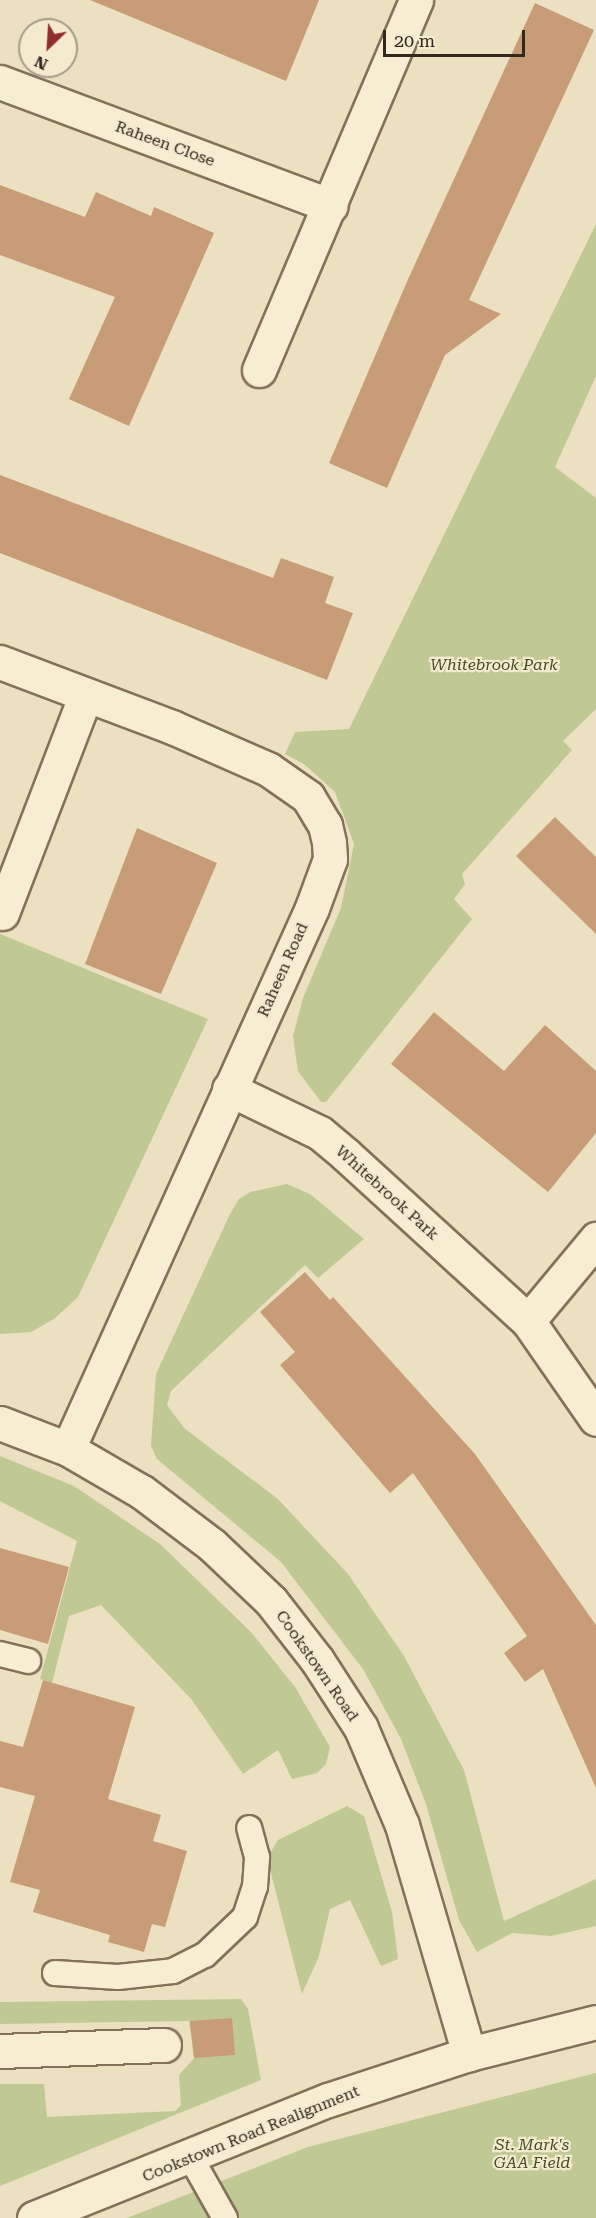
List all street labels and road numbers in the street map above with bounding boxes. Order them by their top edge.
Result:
street label: Raheen Close [113,117,217,171]
street label: Raheen Road [254,920,312,1020]
street label: Whitebrook Park [331,1142,443,1244]
street label: Cookstown Road [272,1607,362,1725]
street label: Cookstown Road Realignment [140,2082,362,2186]

